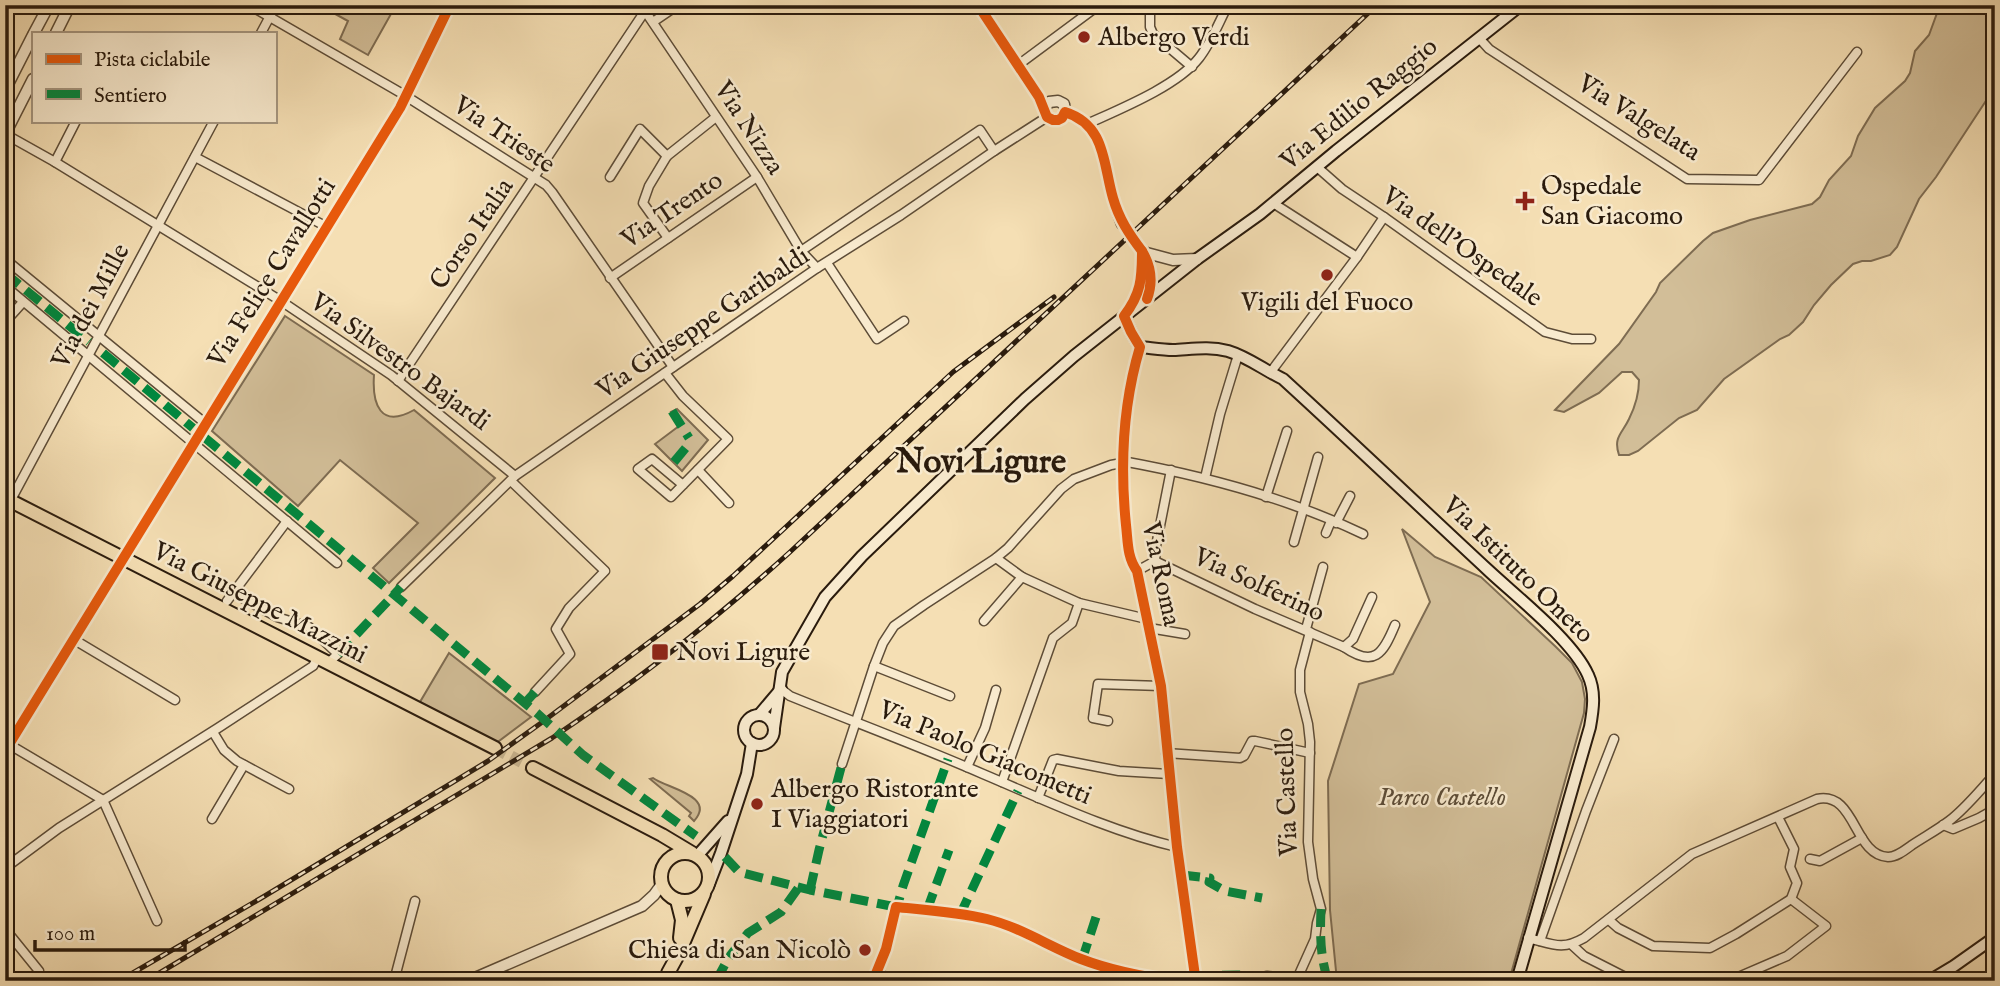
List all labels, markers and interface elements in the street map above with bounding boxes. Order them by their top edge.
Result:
place label: Albergo Verdi [1097,21,1250,54]
marker: Albergo Verdi [1076,29,1092,45]
street label: Via Edilio Raggio [1273,30,1444,178]
legend [32,32,276,122]
text: Pista ciclabile [94,47,211,74]
street label: Via Valgelata [1570,67,1707,169]
street label: Via Nizza [706,74,792,182]
text: Sentiero [94,83,167,110]
street label: Via Trieste [446,88,561,181]
street label: Via Trento [614,164,729,257]
place label: Ospedale San Giacomo [1541,170,1683,233]
street label: Corso Italia [423,171,522,296]
street label: Via Felice Cavallotti [200,172,344,375]
street label: Via dell'Ospedale [1374,179,1549,315]
marker: Ospedale San Giacomo [1515,191,1535,211]
street label: Via dei Mille [44,238,138,375]
street label: Via Giuseppe Garibaldi [589,239,816,407]
marker: Vigili del Fuoco [1319,267,1335,283]
street label: Via Silvestro Bajardi [303,285,497,438]
place label: Vigili del Fuoco [1240,286,1413,319]
district label: Novi Ligure [895,442,1066,484]
street label: Via Istituto Oneto [1435,489,1601,651]
street label: Via Roma [1134,518,1188,630]
street label: Via Giuseppe Mazzini [146,534,373,671]
street label: Via Solferino [1187,540,1330,630]
place label: Novi Ligure [676,636,810,669]
marker: Novi Ligure [650,642,670,662]
street label: Via Paolo Giacometti [873,693,1097,813]
street label: Via Castello [1268,727,1306,858]
place label: Albergo Ristorante I Viaggiatori [770,773,979,836]
park label: Parco Castello [1378,781,1506,814]
marker: Albergo Ristorante I Viaggiatori [749,796,765,812]
scale bar [35,909,186,953]
text: 100 m [46,921,95,948]
place label: Chiesa di San Nicolò [628,934,851,967]
marker: Chiesa di San Nicolò [857,942,873,958]

